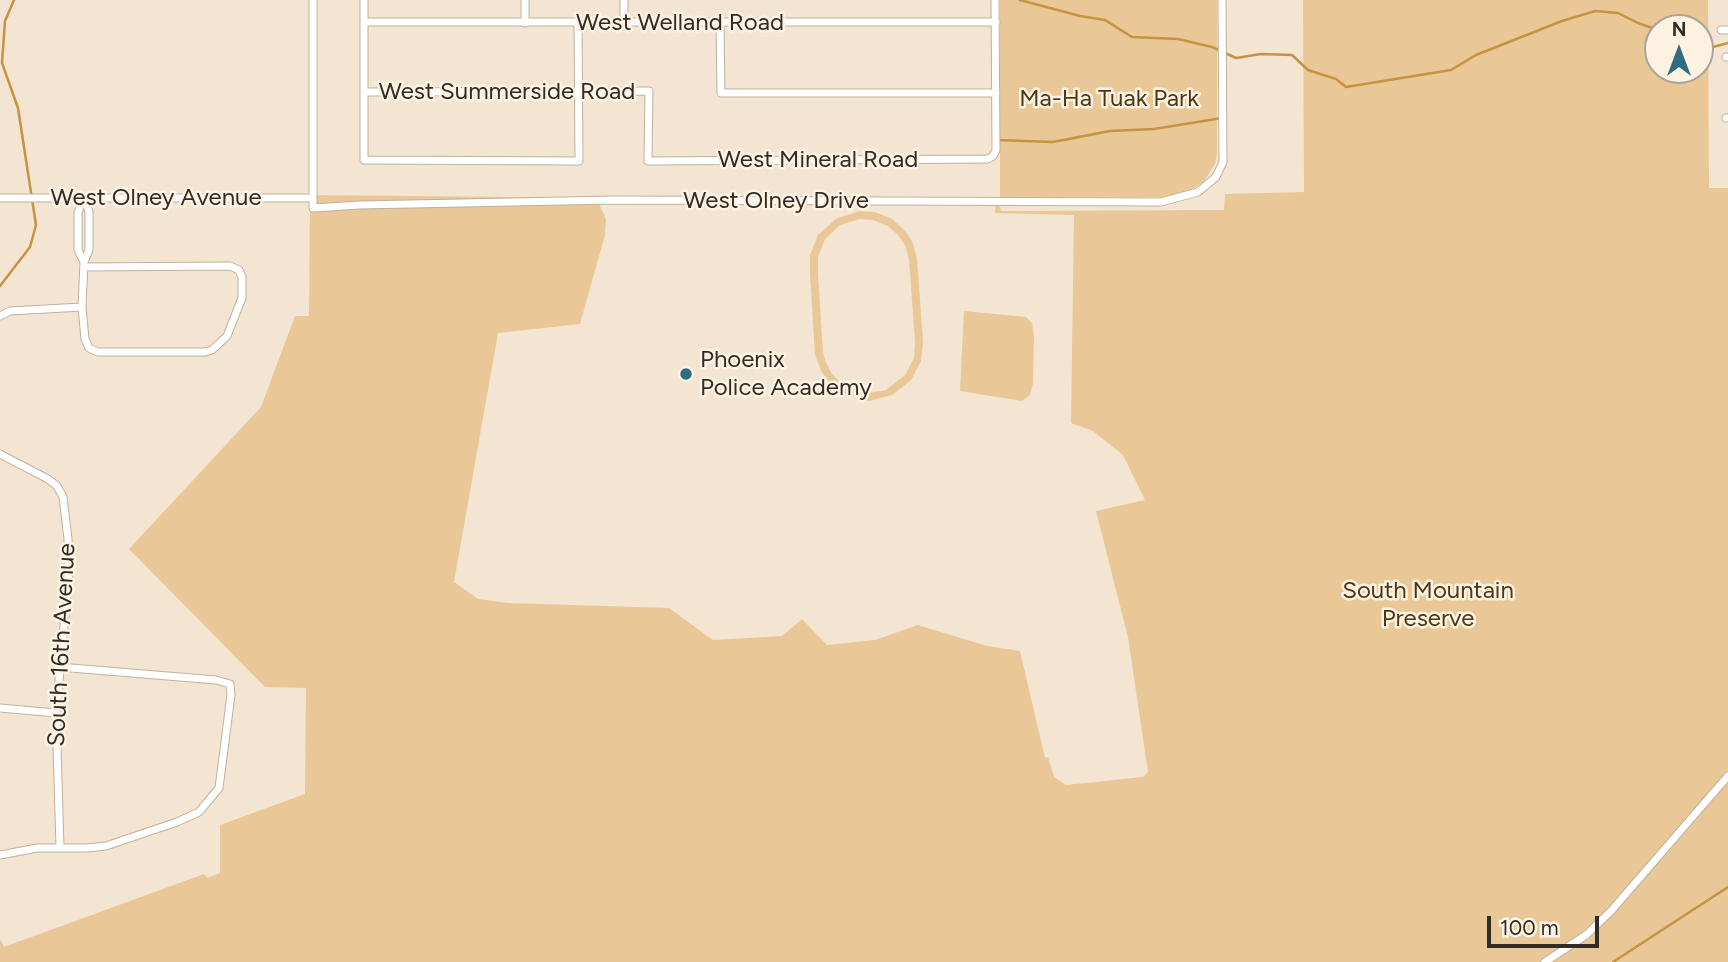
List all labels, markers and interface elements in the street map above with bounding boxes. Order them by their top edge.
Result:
street label: West Welland Road [576,9,784,37]
north arrow [1644,14,1714,84]
text: N [1672,18,1686,41]
street label: West Summerside Road [379,78,635,106]
park label: Ma-Ha Tuak Park [1019,85,1199,113]
street label: West Mineral Road [718,146,918,174]
street label: West Olney Avenue [50,184,262,212]
street label: West Olney Drive [683,187,869,215]
place label: Phoenix Police Academy [700,346,872,402]
marker: Phoenix Police Academy [678,366,694,382]
street label: South 16th Avenue [42,543,82,747]
park label: South Mountain Preserve [1342,577,1514,633]
scale bar [1490,902,1602,946]
text: 100 m [1500,915,1559,940]

